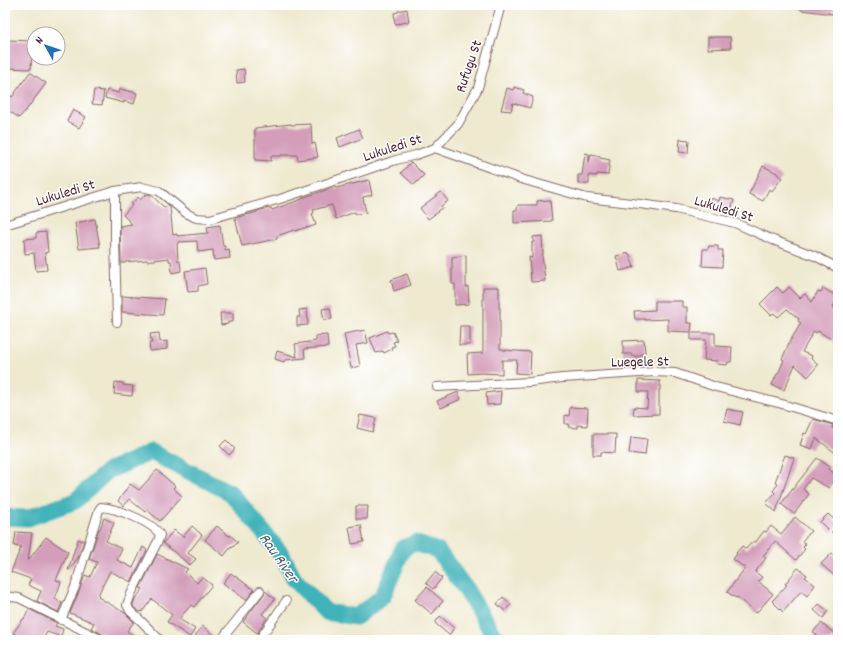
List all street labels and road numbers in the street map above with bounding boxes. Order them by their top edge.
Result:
street label: Rufugu St [451,37,489,96]
street label: Lukuledi St [360,129,425,169]
street label: Lukuledi St [33,174,98,213]
street label: Lukuledi St [691,191,756,229]
street label: Luegele St [611,351,670,375]

